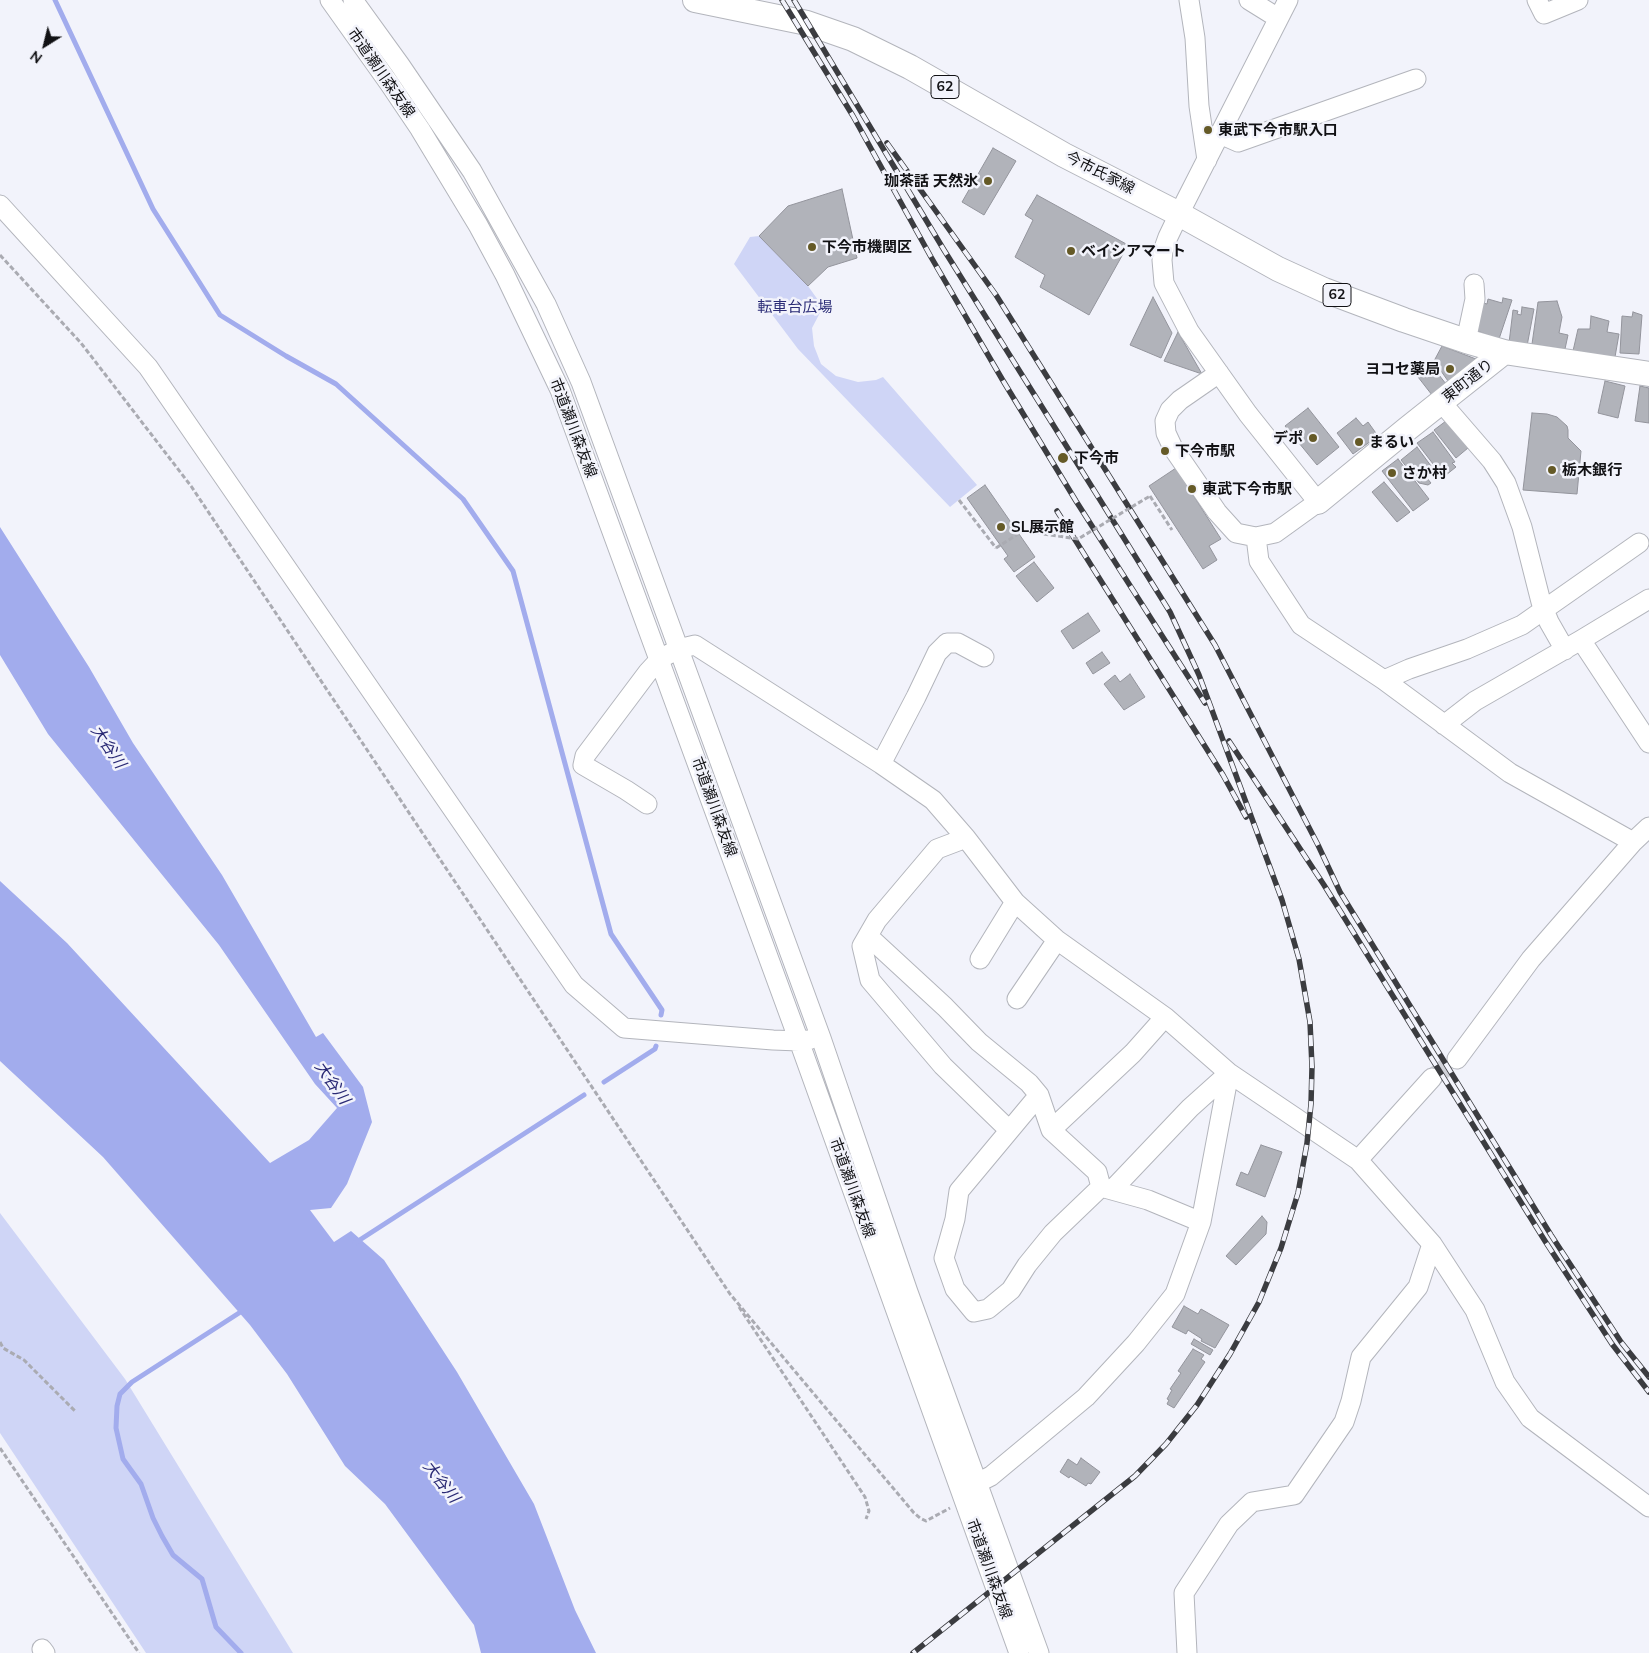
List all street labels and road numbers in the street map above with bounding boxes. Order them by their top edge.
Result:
street label: 市道瀬川森友線 [344,25,418,121]
road number: 62 [931,75,959,98]
street label: 今市氏家線 [1063,148,1137,198]
road number: 62 [1323,284,1351,306]
street label: 東町通り [1439,355,1497,407]
street label: 市道瀬川森友線 [546,376,600,480]
street label: 市道瀬川森友線 [688,755,740,859]
street label: 市道瀬川森友線 [826,1136,878,1240]
street label: 市道瀬川森友線 [963,1517,1015,1621]

